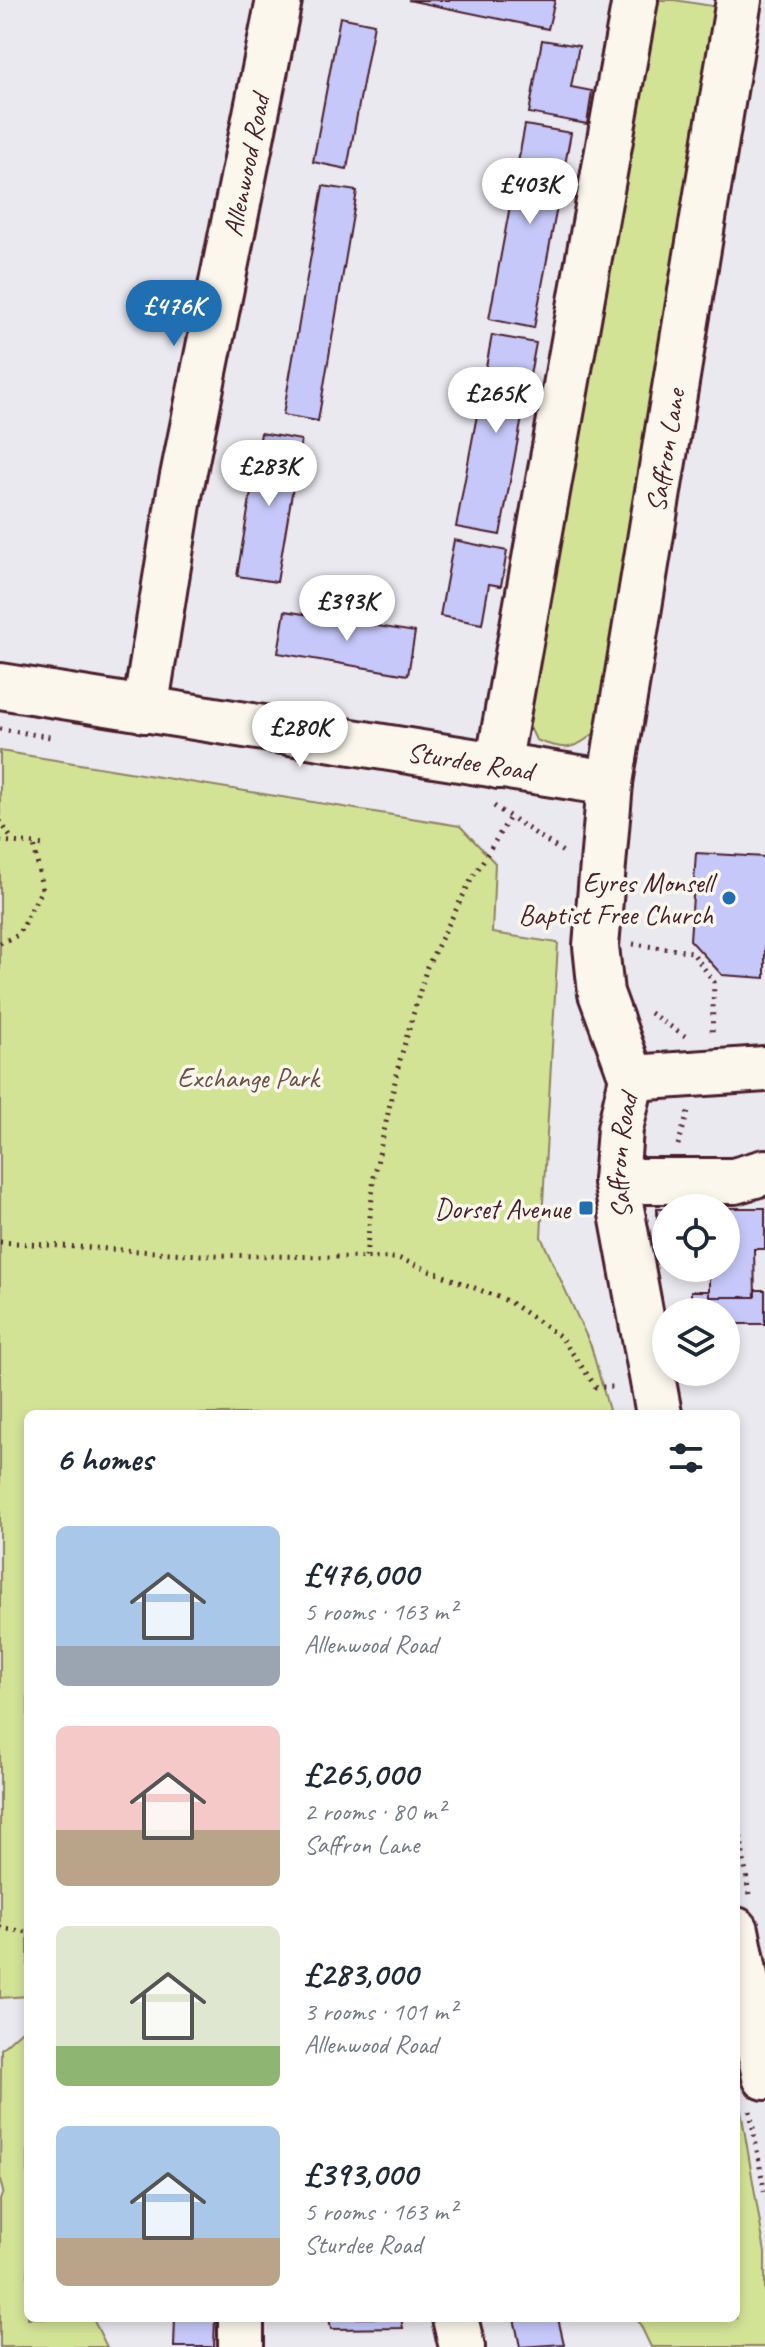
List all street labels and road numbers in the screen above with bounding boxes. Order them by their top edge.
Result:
street label: Allenwood Road [214,87,278,239]
street label: Saffron Lane [637,384,692,514]
street label: Sturdee Road [405,734,539,789]
street label: Saffron Road [597,1086,646,1222]

